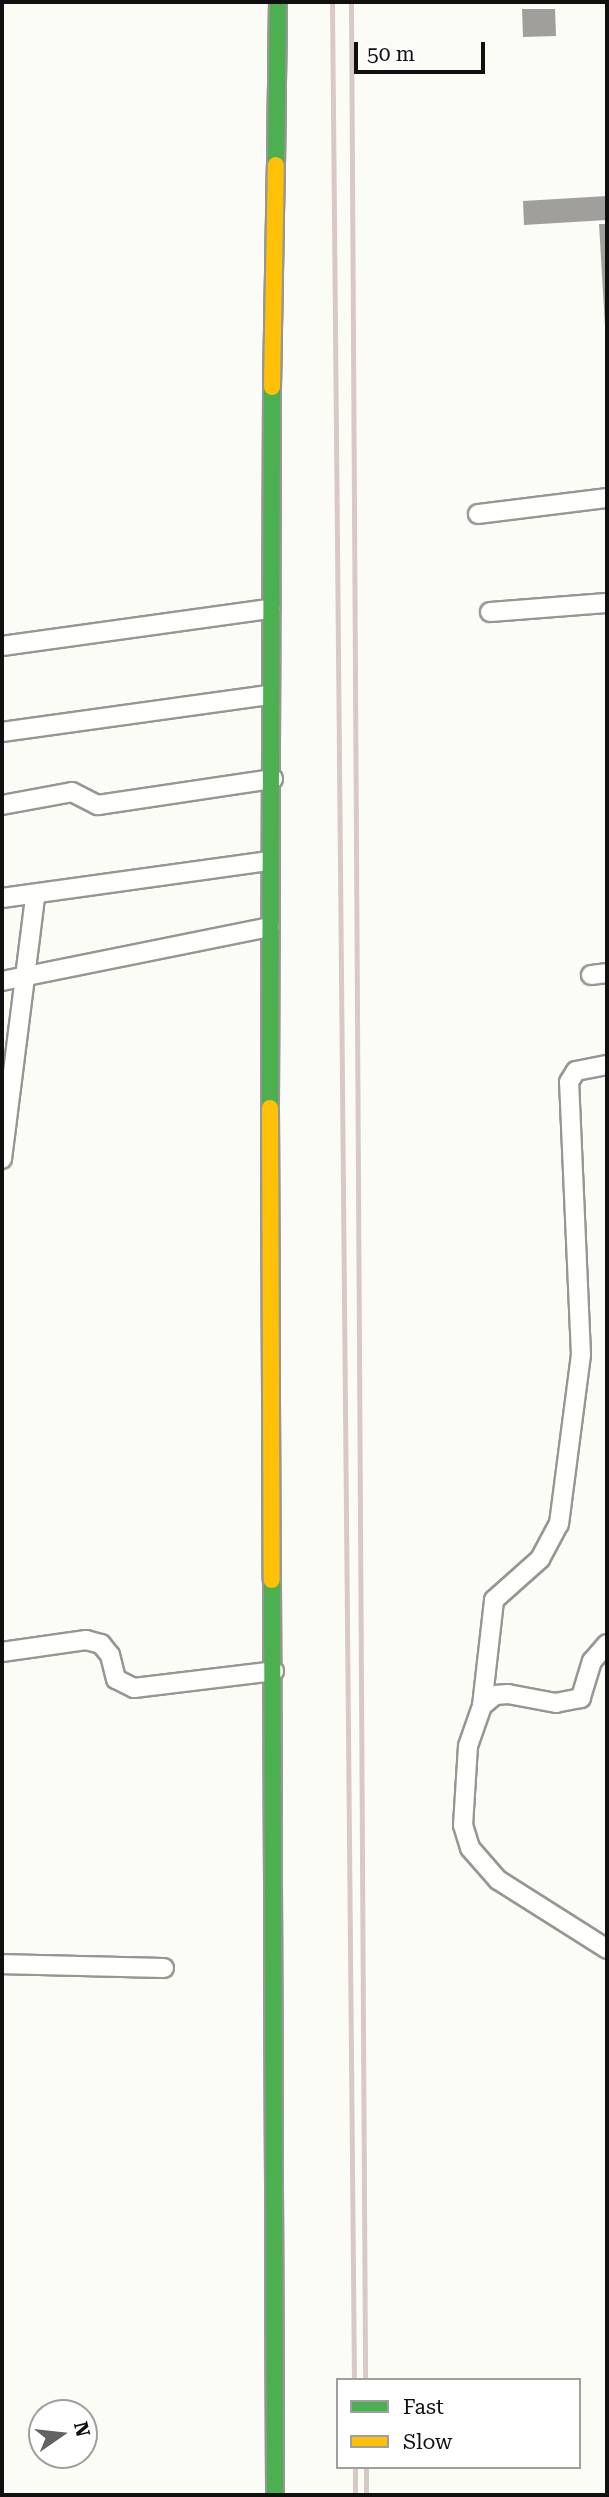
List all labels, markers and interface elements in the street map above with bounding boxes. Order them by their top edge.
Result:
scale bar [357,28,488,72]
text: 50 m [367,42,415,66]
legend [336,2378,581,2469]
text: Fast [403,2395,444,2419]
north arrow [28,2399,98,2469]
text: N [69,2419,95,2439]
text: Slow [403,2430,452,2454]

